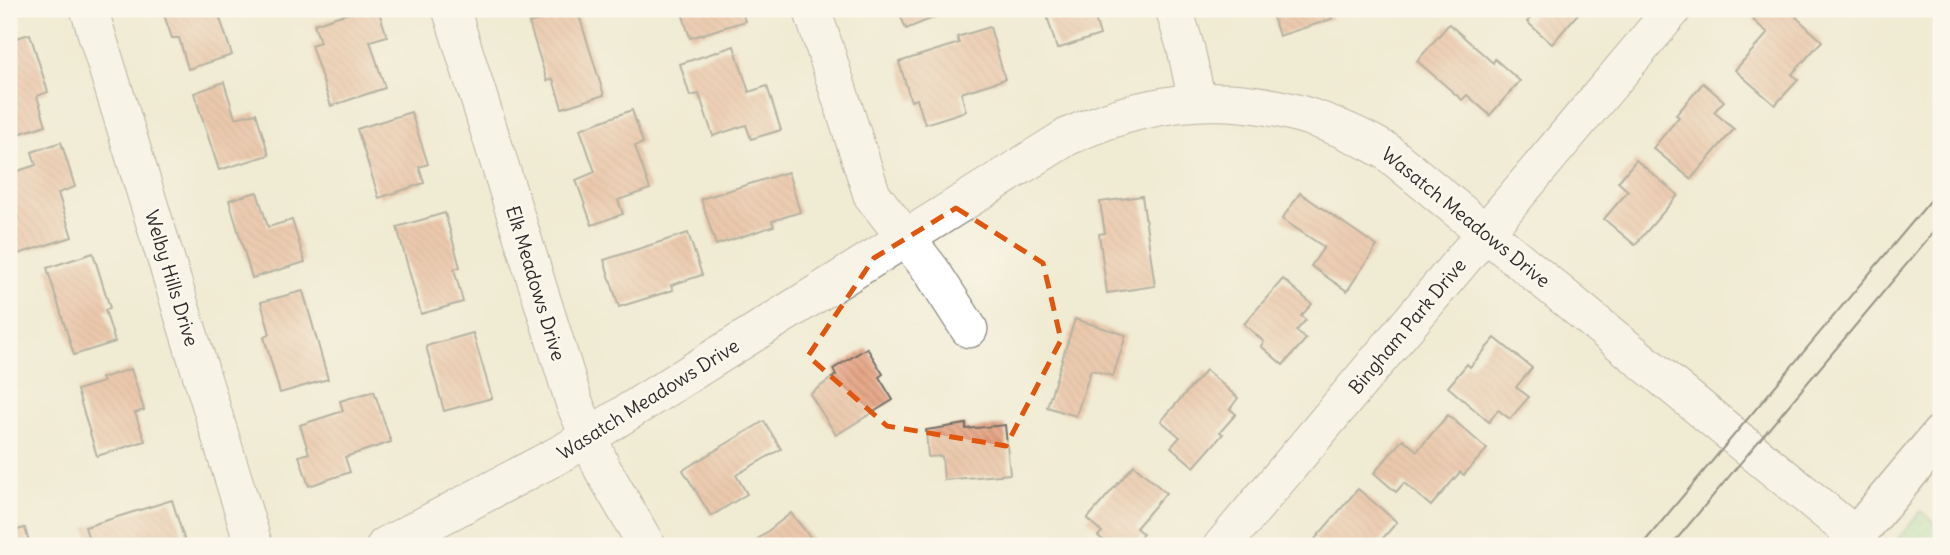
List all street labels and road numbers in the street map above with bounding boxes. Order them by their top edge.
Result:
street label: Wasatch Meadows Drive [1377,142,1555,292]
street label: Elk Meadows Drive [501,203,571,363]
street label: Welby Hills Drive [140,207,204,349]
street label: Bingham Park Drive [1343,253,1471,399]
street label: Wasatch Meadows Drive [553,333,743,465]

